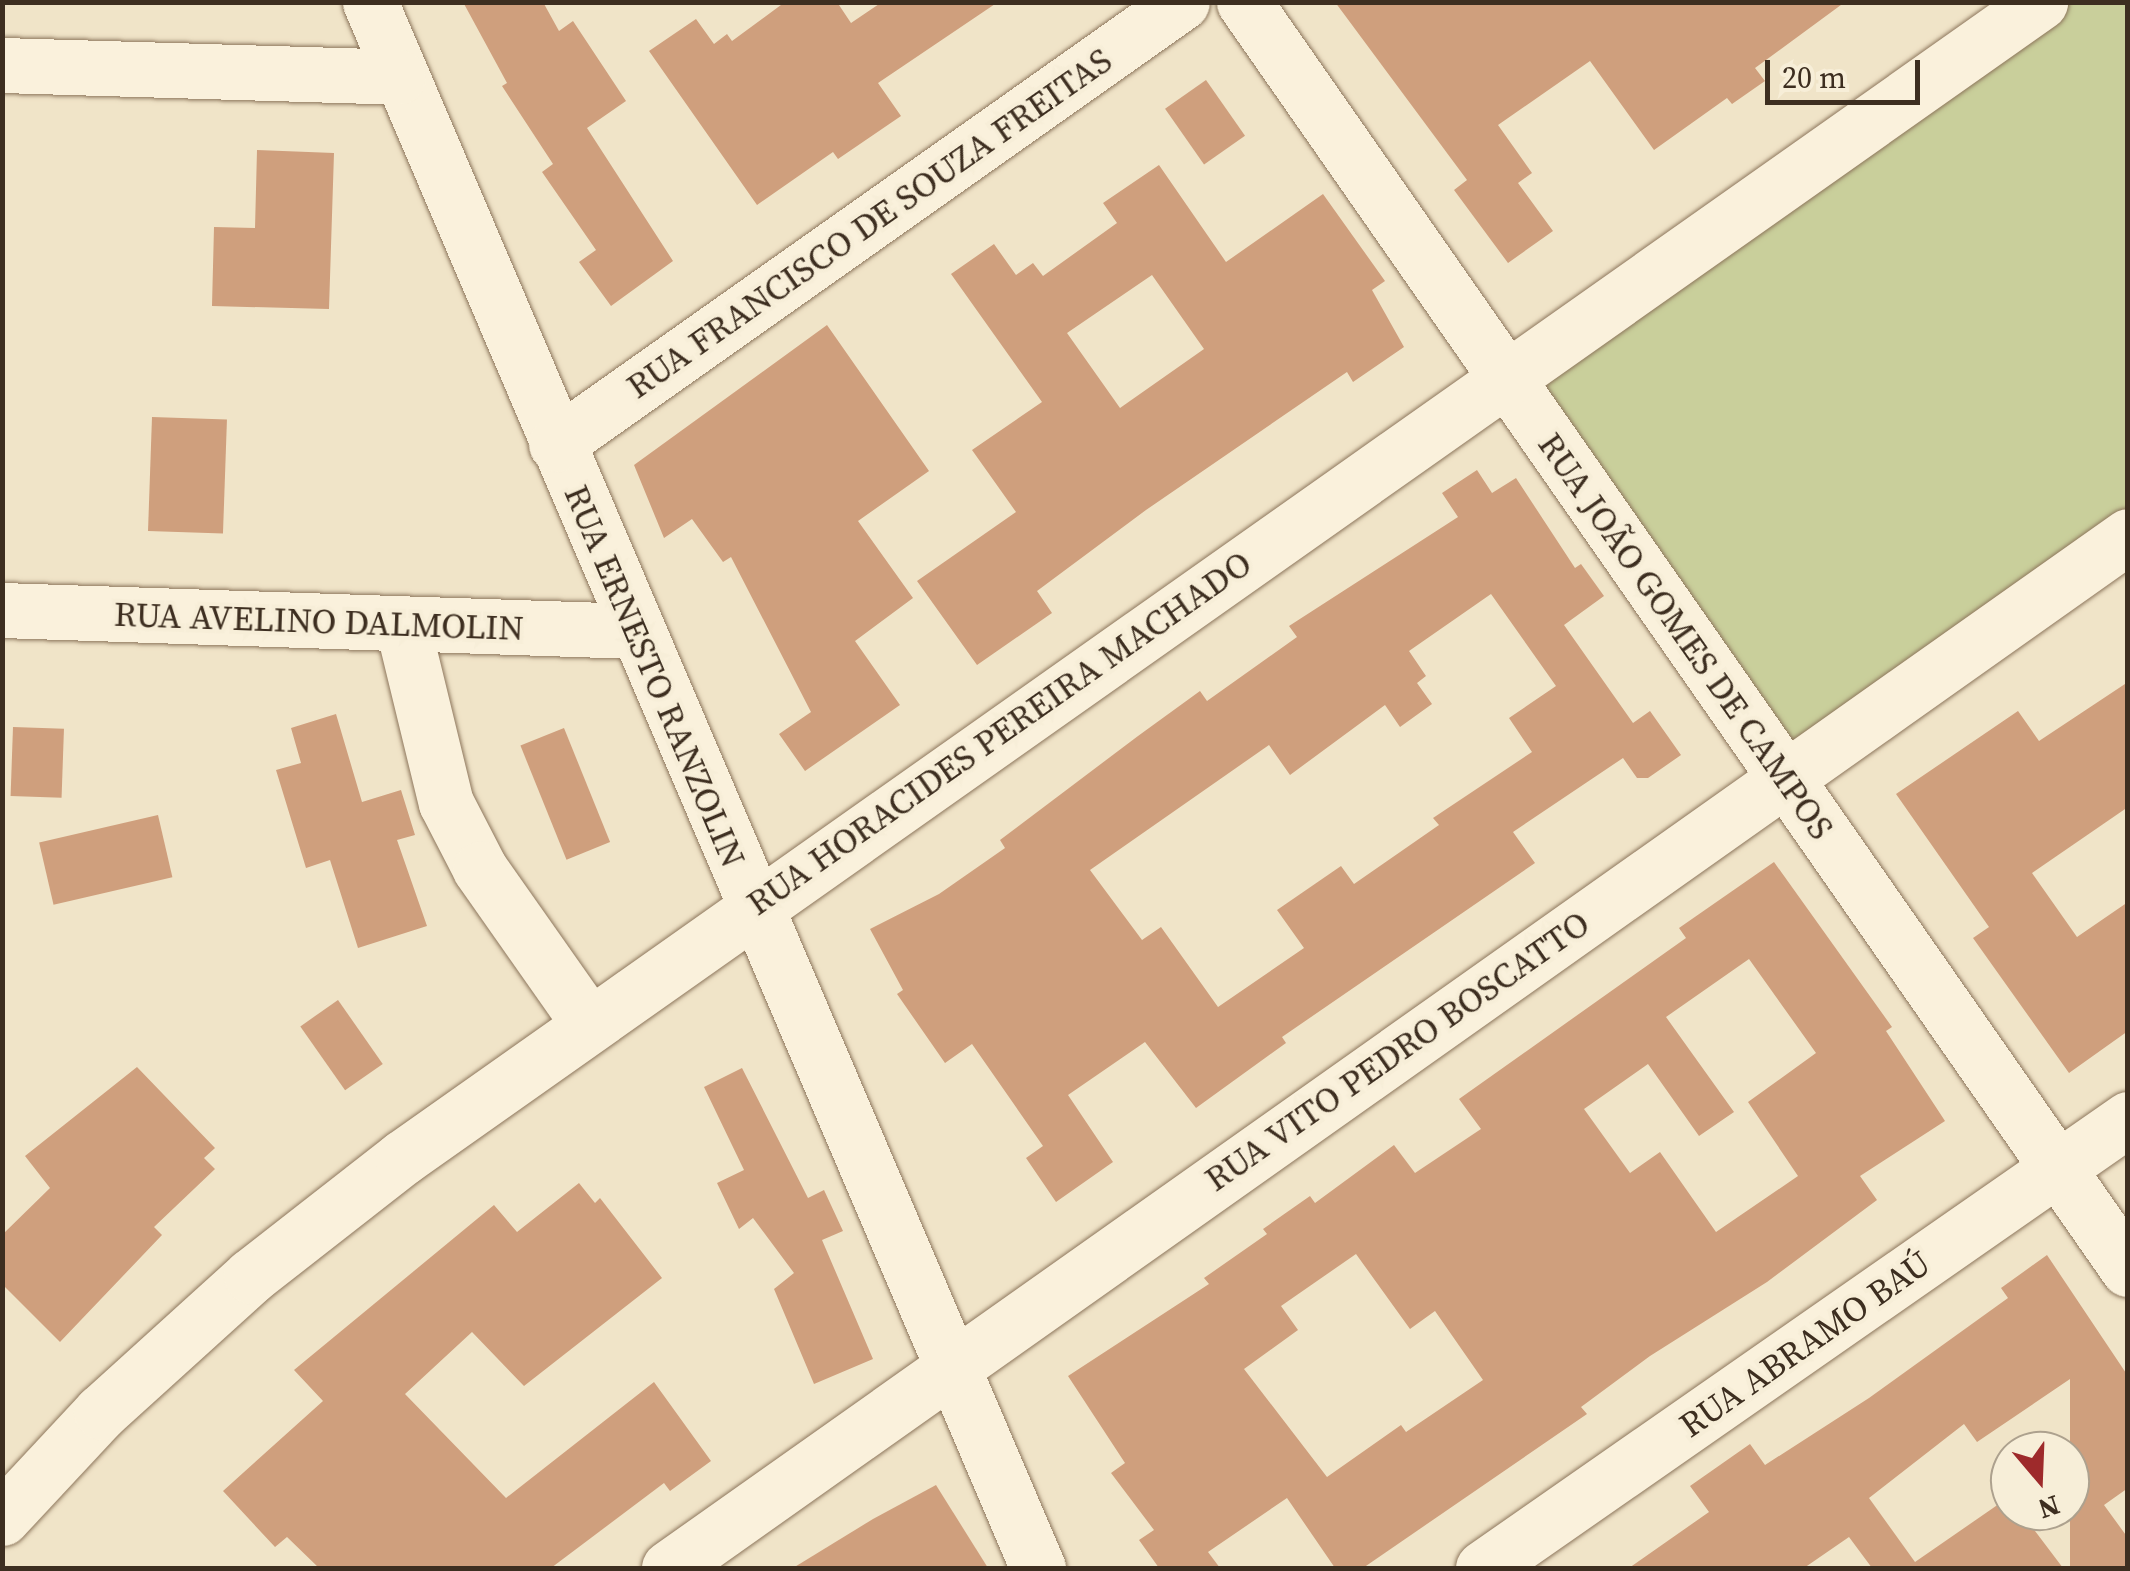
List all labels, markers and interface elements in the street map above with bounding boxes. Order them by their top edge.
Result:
street label: RUA FRANCISCO DE SOUZA FREITAS [619,39,1119,407]
scale bar [1770,40,1925,102]
text: 20 m [1782,57,1846,98]
street label: RUA JOÃO GOMES DE CAMPOS [1529,425,1843,847]
street label: RUA ERNESTO RANZOLIN [555,479,755,873]
street label: RUA HORACIDES PEREIRA MACHADO [739,542,1259,924]
street label: RUA AVELINO DALMOLIN [113,593,525,649]
street label: RUA VITO PEDRO BOSCATTO [1196,902,1598,1200]
street label: RUA ABRAMO BAÚ [1671,1242,1939,1446]
north arrow [1990,1431,2090,1531]
text: N [2033,1486,2065,1529]

